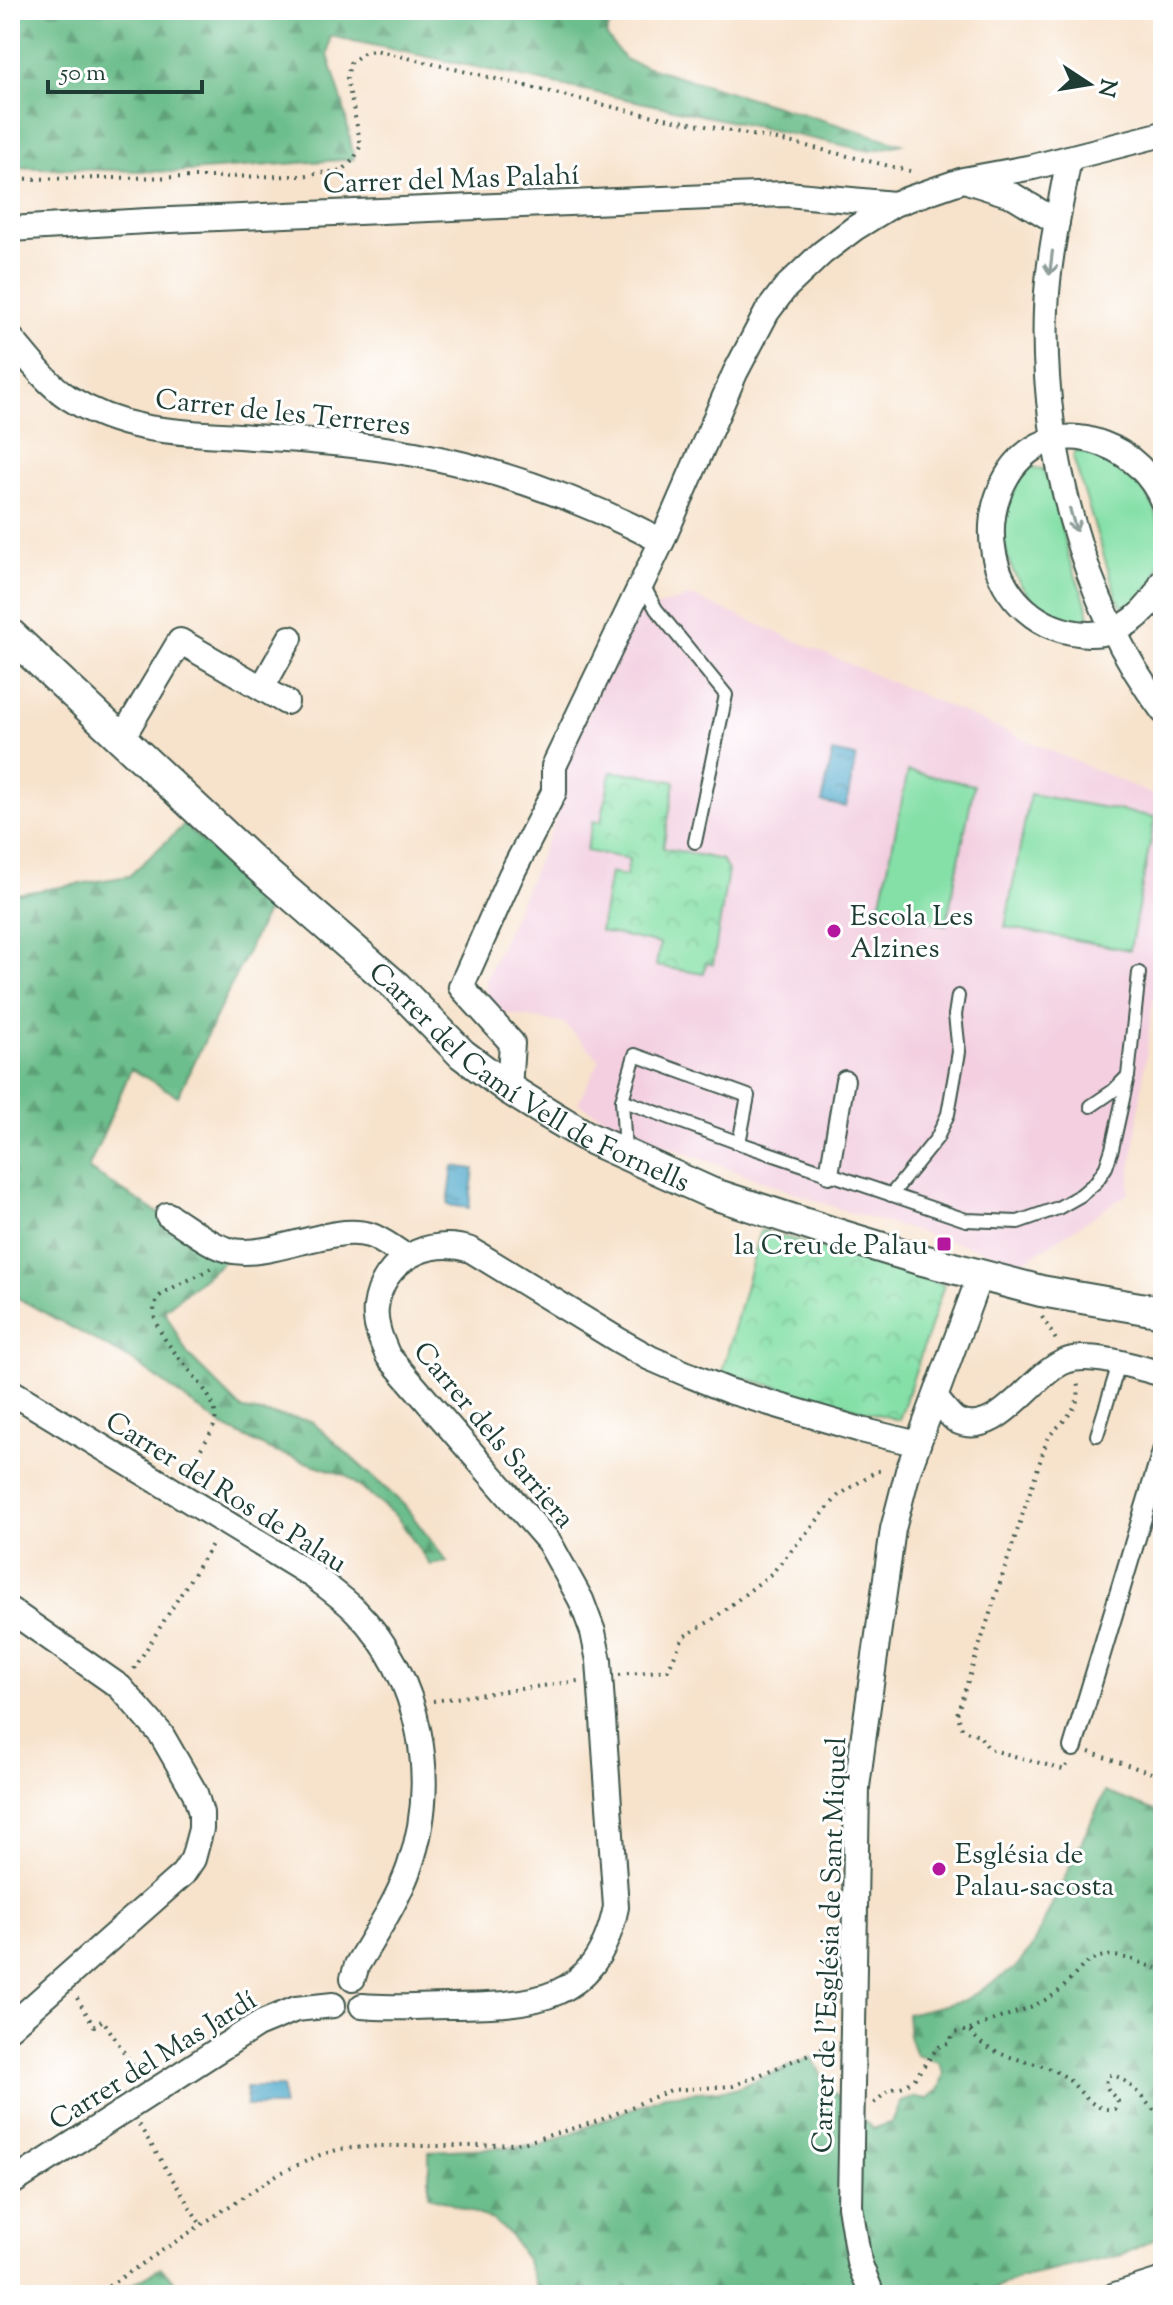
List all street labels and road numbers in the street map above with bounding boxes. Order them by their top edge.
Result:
street label: Carrer del Mas Palahí [322,157,580,205]
street label: Carrer de les Terreres [153,381,412,447]
street label: Carrer del Camí Vell de Fornells [359,954,695,1204]
street label: Carrer dels Sarriera [403,1334,583,1538]
street label: Carrer del Ros de Palau [97,1403,354,1584]
street label: Carrer de l'Església de Sant Miquel [804,1736,858,2154]
street label: Carrer del Mas Jardí [42,1982,265,2142]

